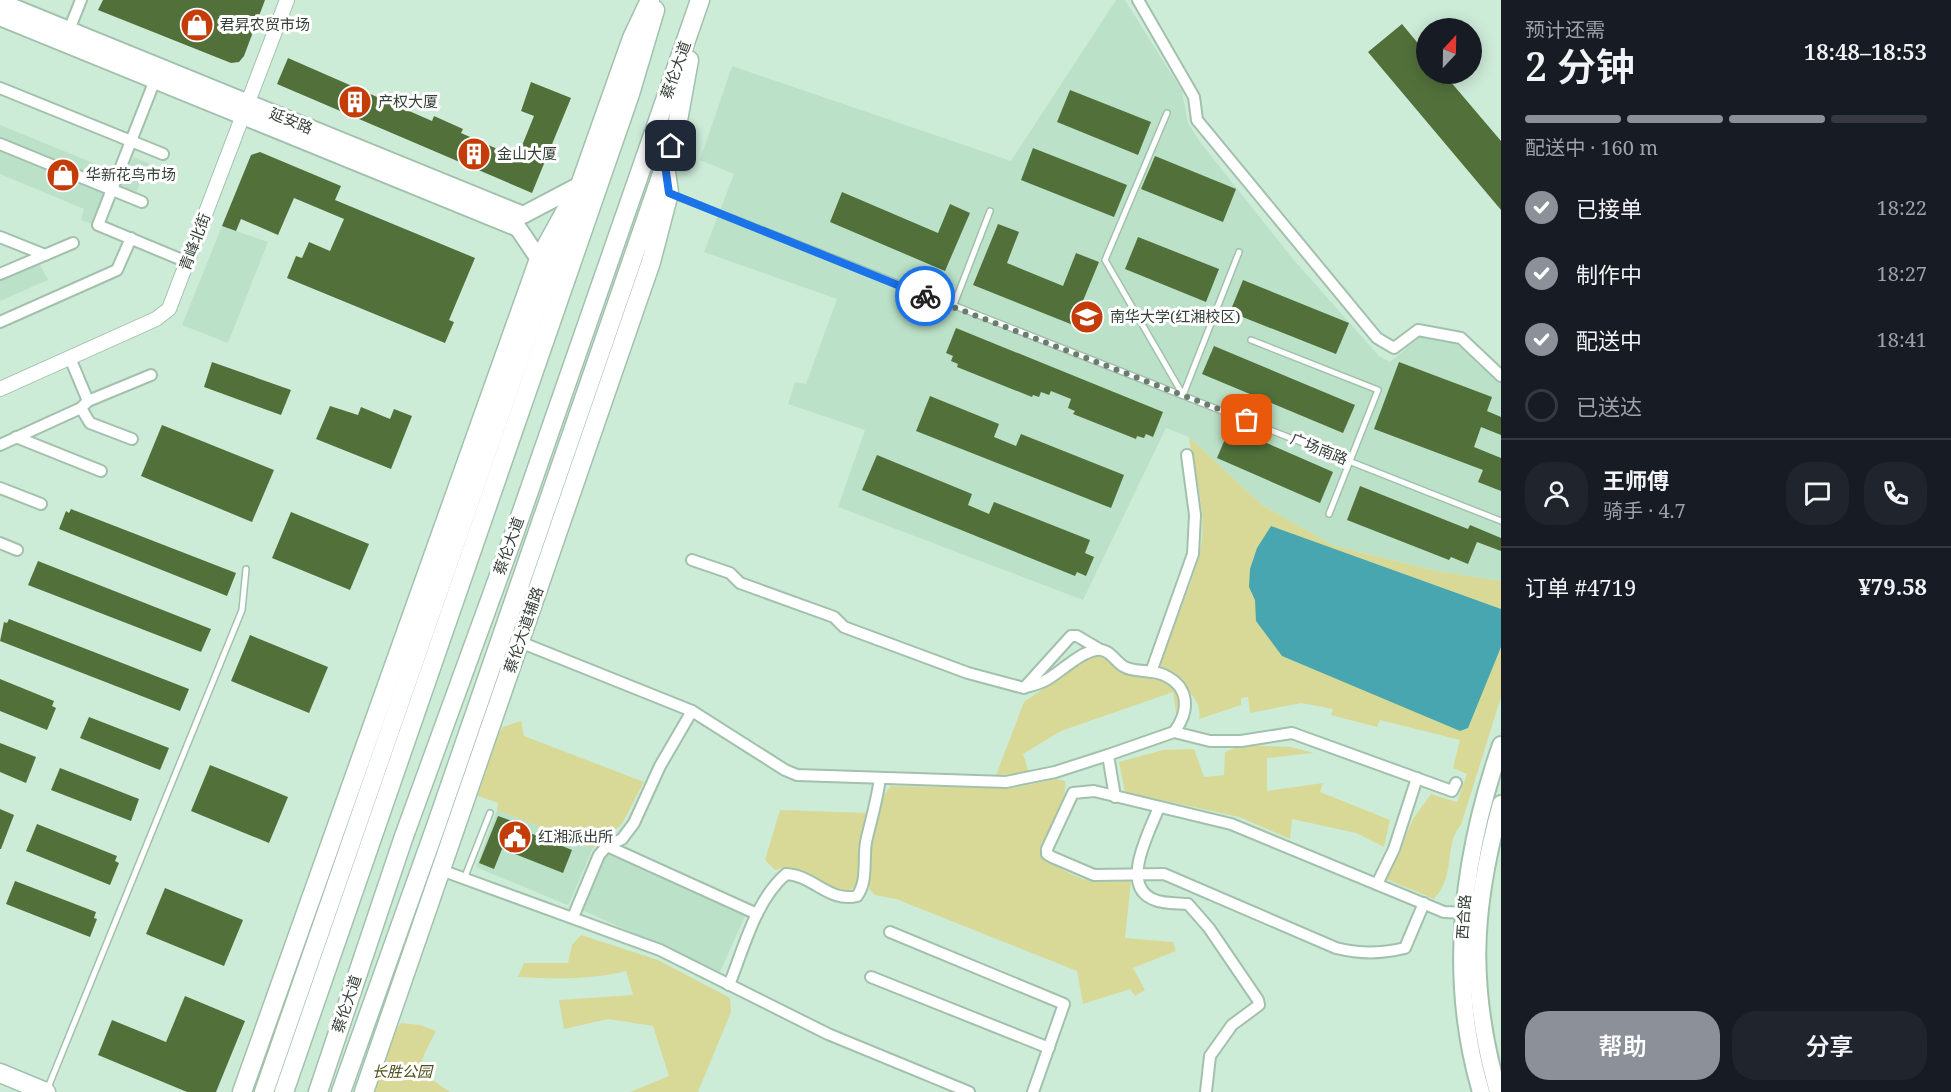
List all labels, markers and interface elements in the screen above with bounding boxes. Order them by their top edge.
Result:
shop icon: 君昇农贸市场 [179,7,215,43]
place label: 君昇农贸市场 [220,14,310,34]
text: 预计还需 [1525,16,1605,43]
north arrow [1416,18,1482,84]
map controls [1416,18,1482,84]
text: 18:48–18:53 [1804,36,1927,66]
street label: 蔡伦大道 [655,38,695,101]
text: 2 分钟 [1525,39,1635,92]
building icon: 产权大厦 [337,84,373,120]
place label: 产权大厦 [378,91,438,111]
street label: 延安路 [267,102,316,138]
pin [645,120,696,171]
icon: home [654,129,687,162]
text: 配送中 · 160 m [1525,134,1658,161]
building icon: 金山大厦 [456,136,492,172]
place label: 金山大厦 [497,143,557,163]
shop icon: 华新花鸟市场 [45,157,81,193]
place label: 华新花鸟市场 [86,164,176,184]
icon: check [1525,191,1558,224]
text: 已接单 [1576,193,1642,223]
text: 18:22 [1877,194,1927,221]
street label: 青峰北街 [174,210,214,273]
icon: check [1525,257,1558,290]
text: 制作中 [1576,259,1642,289]
text: 18:27 [1877,260,1927,287]
courier [895,266,955,326]
icon: bike [909,280,942,313]
school or university icon: 南华大学(红湘校区) [1069,299,1105,335]
place label: 南华大学(红湘校区) [1110,306,1240,326]
icon: check [1525,323,1558,356]
text: 配送中 [1576,325,1642,355]
text: 18:41 [1877,326,1927,353]
text: 已送达 [1576,391,1642,421]
pin [1221,394,1272,445]
icon: bag [1230,403,1263,436]
street label: 广场南路 [1288,428,1351,469]
button: person [1525,462,1588,525]
button: chat [1786,462,1849,525]
button: phone [1864,462,1927,525]
text: 王师傅 [1603,465,1669,495]
text: 骑手 · 4.7 [1603,497,1686,524]
street label: 蔡伦大道 [488,514,528,577]
text: ¥79.58 [1858,571,1927,601]
text: 订单 #4719 [1525,572,1636,602]
street label: 蔡伦大道辅路 [499,584,547,675]
public building icon: 红湘派出所 [497,819,533,855]
place label: 红湘派出所 [538,826,613,846]
street label: 西合路 [1451,894,1475,940]
street label: 蔡伦大道 [327,972,365,1035]
button: 帮助 [1525,1011,1720,1080]
button: 分享 [1732,1011,1927,1080]
park label: 长胜公园 [372,1061,434,1081]

